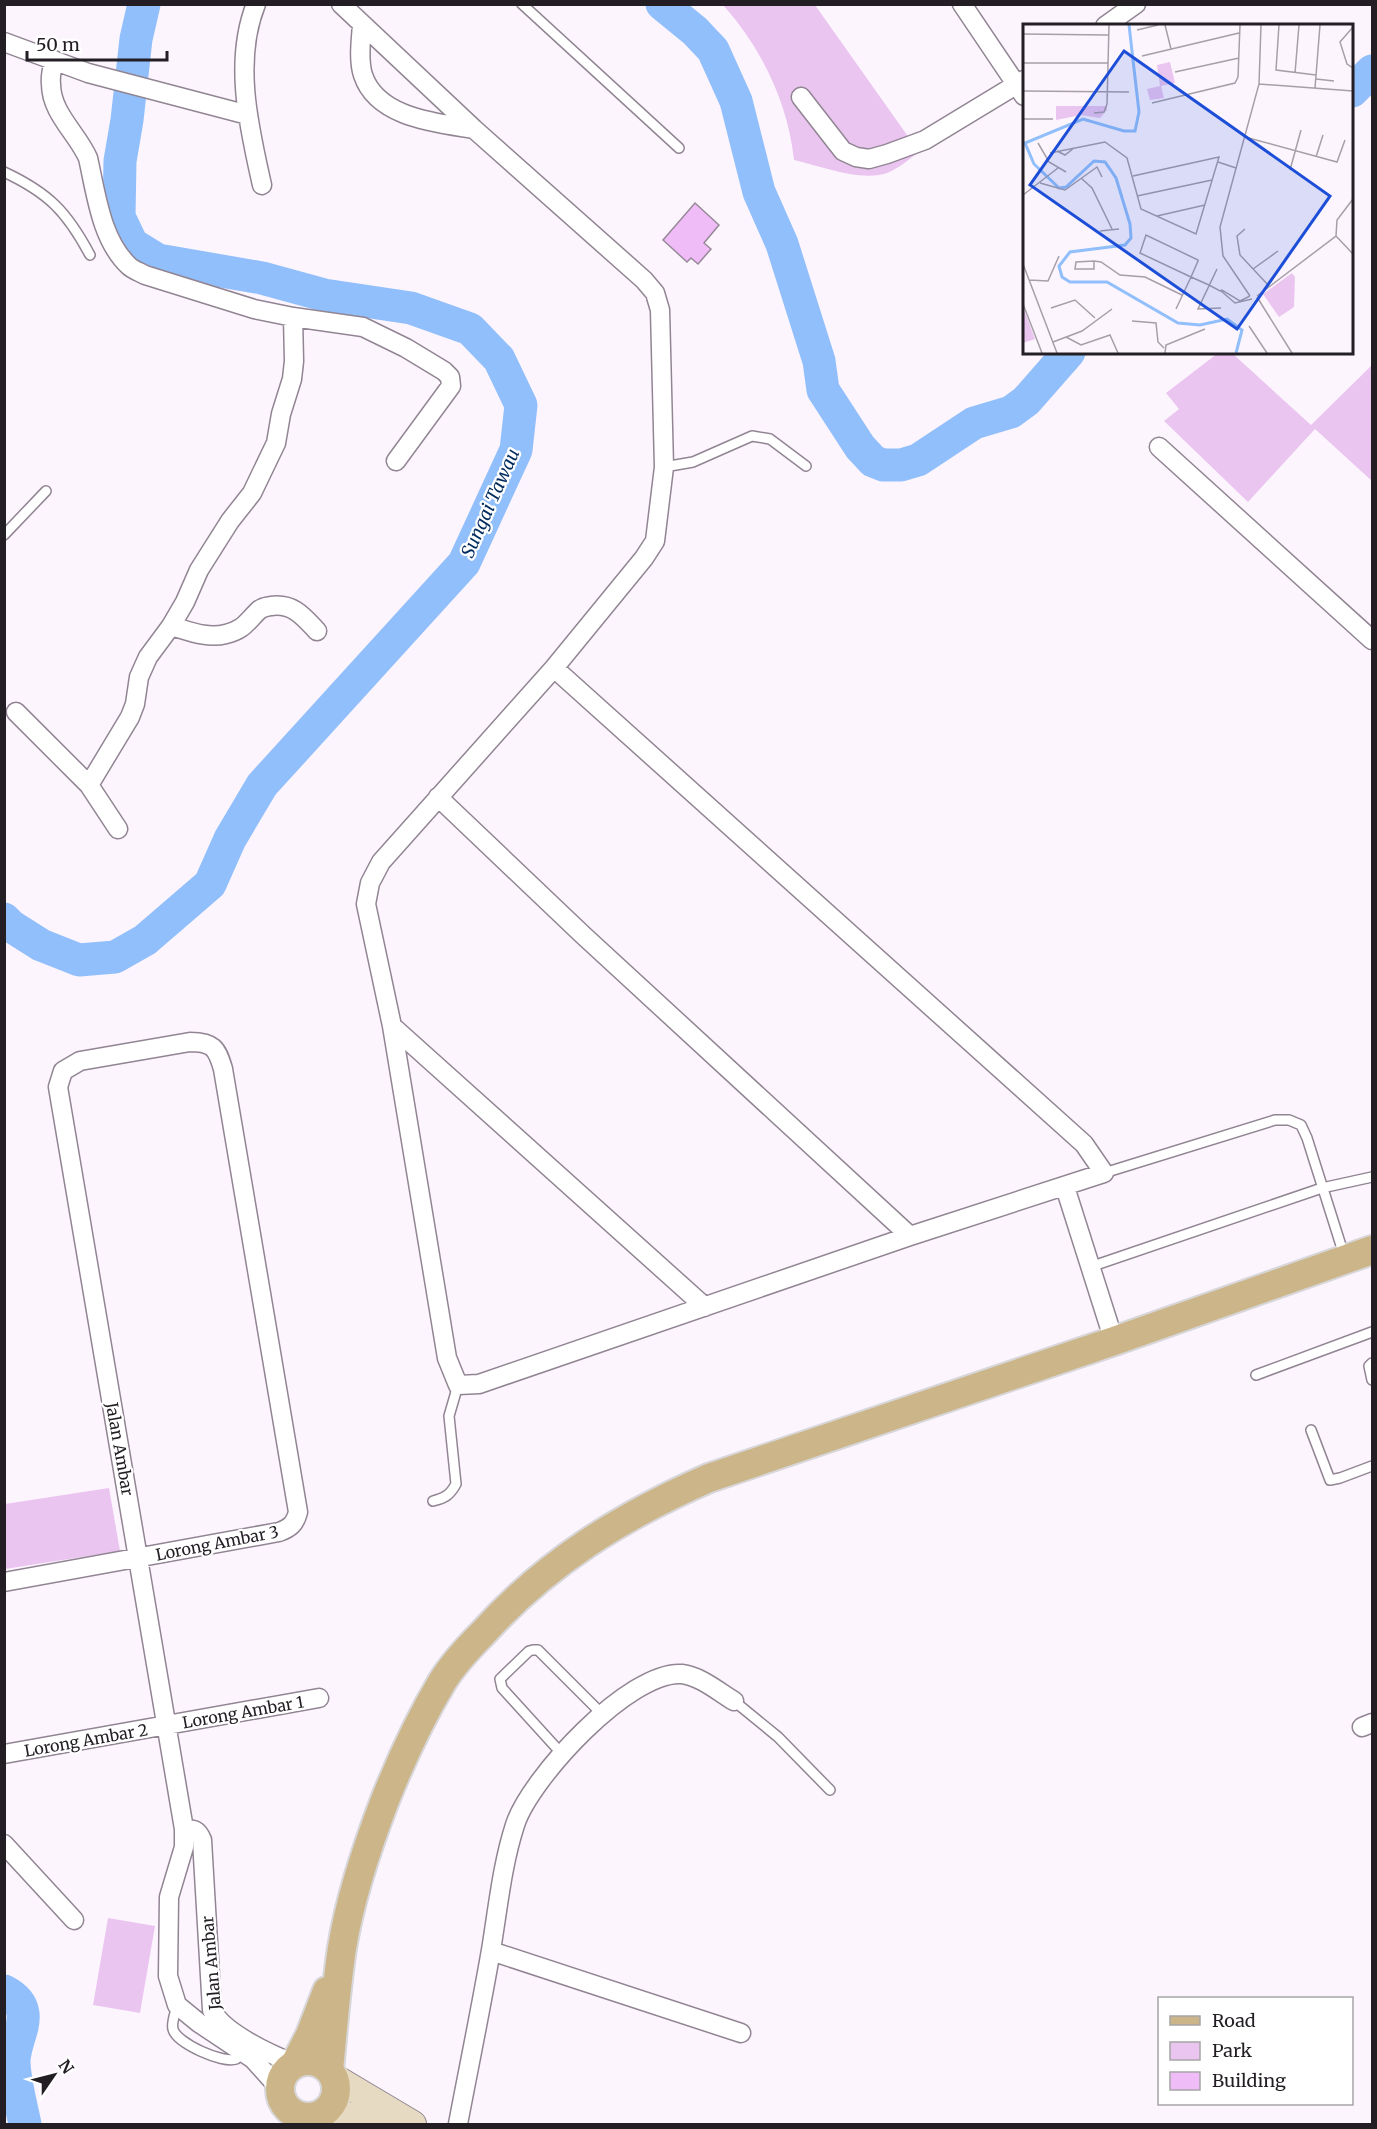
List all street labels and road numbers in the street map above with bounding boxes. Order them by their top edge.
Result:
street label: Jalan Ambar [102,1400,138,1497]
street label: Lorong Ambar 3 [154,1521,280,1565]
street label: Lorong Ambar 1 [181,1691,305,1733]
street label: Lorong Ambar 2 [23,1719,149,1761]
street label: Jalan Ambar [197,1915,225,2012]

